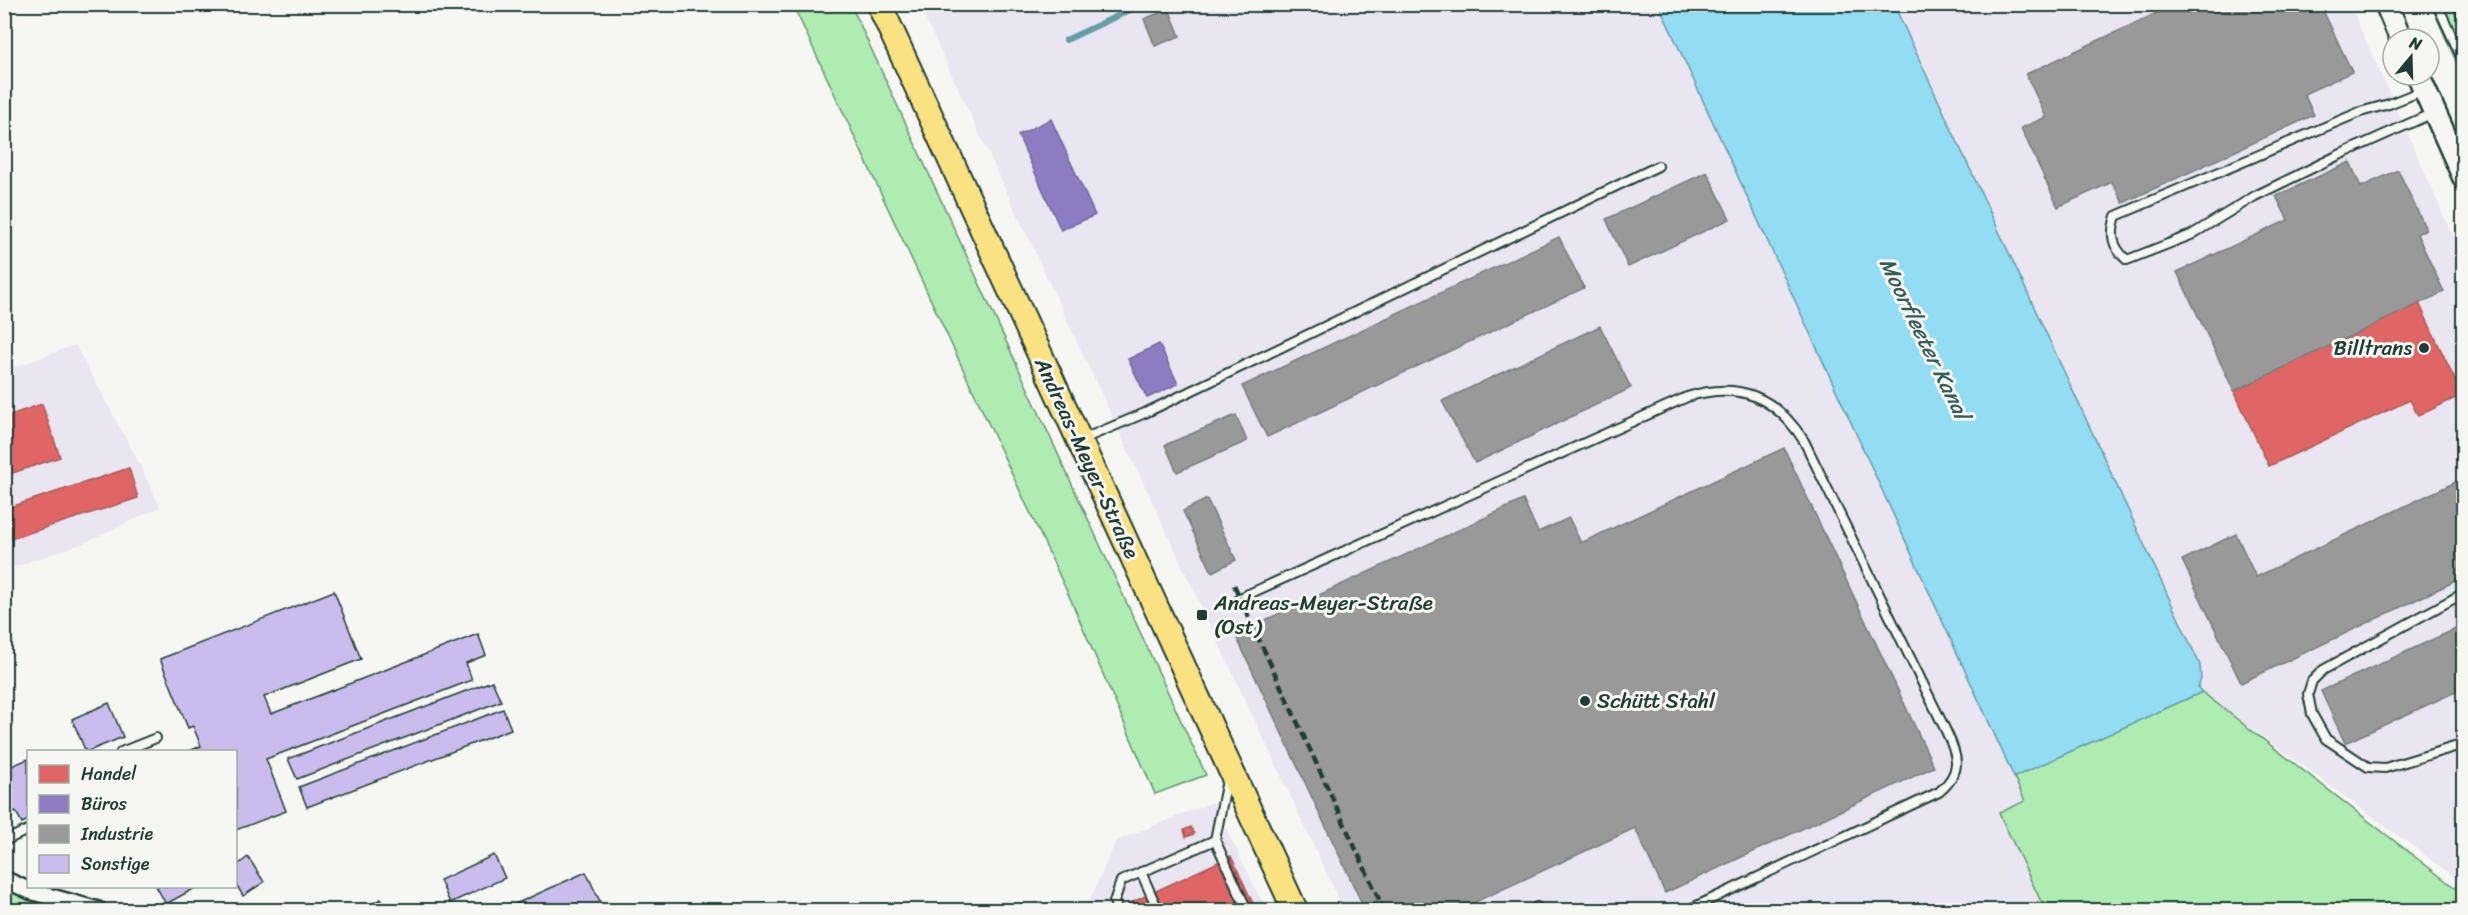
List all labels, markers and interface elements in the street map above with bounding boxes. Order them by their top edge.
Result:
north arrow [2381,27,2441,87]
text: N [2405,27,2427,59]
water label: Moorfleeter Kanal [1868,250,1983,430]
place label: Billtrans [2333,329,2412,367]
marker: Billtrans [2417,341,2431,355]
street label: Andreas-Meyer-Straße [1023,350,1150,565]
place label: Andreas-Meyer-Straße (Ost) [1213,584,1433,646]
marker: Andreas-Meyer-Straße (Ost) [1195,608,1209,622]
place label: Schütt Stahl [1597,682,1716,720]
marker: Schütt Stahl [1578,694,1592,708]
legend [27,750,237,888]
text: Handel [81,758,137,790]
text: Büros [81,788,128,820]
text: Industrie [80,818,154,850]
text: Sonstige [81,848,150,880]

